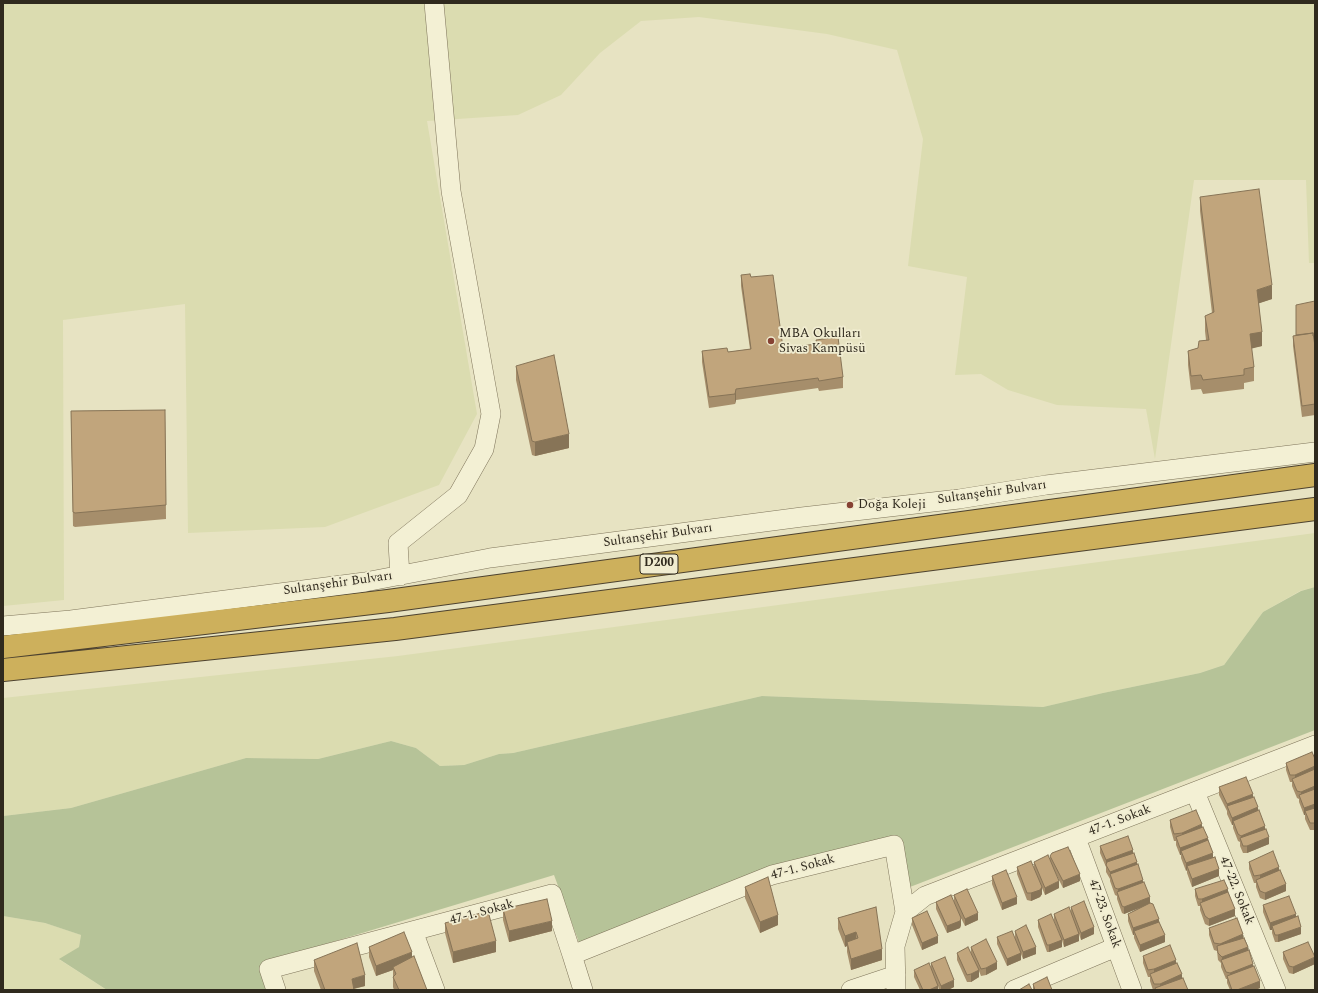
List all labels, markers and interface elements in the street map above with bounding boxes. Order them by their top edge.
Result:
place label: MBA Okulları Sivas Kampüsü [779,326,866,357]
marker: MBA Okulları Sivas Kampüsü [766,336,776,346]
street label: Sultanşehir Bulvarı [936,478,1048,508]
place label: Doğa Koleji [858,497,926,513]
marker: Doğa Koleji [845,500,855,510]
street label: Sultanşehir Bulvarı [602,521,714,551]
road number: D200 [640,554,678,574]
street label: Sultanşehir Bulvarı [282,569,394,599]
street label: 47-1. Sokak [1087,802,1153,840]
street label: 47-1. Sokak [769,852,837,884]
street label: 47-22. Sokak [1215,855,1257,927]
street label: 47-23. Sokak [1084,877,1124,951]
street label: 47-1. Sokak [448,897,516,929]

